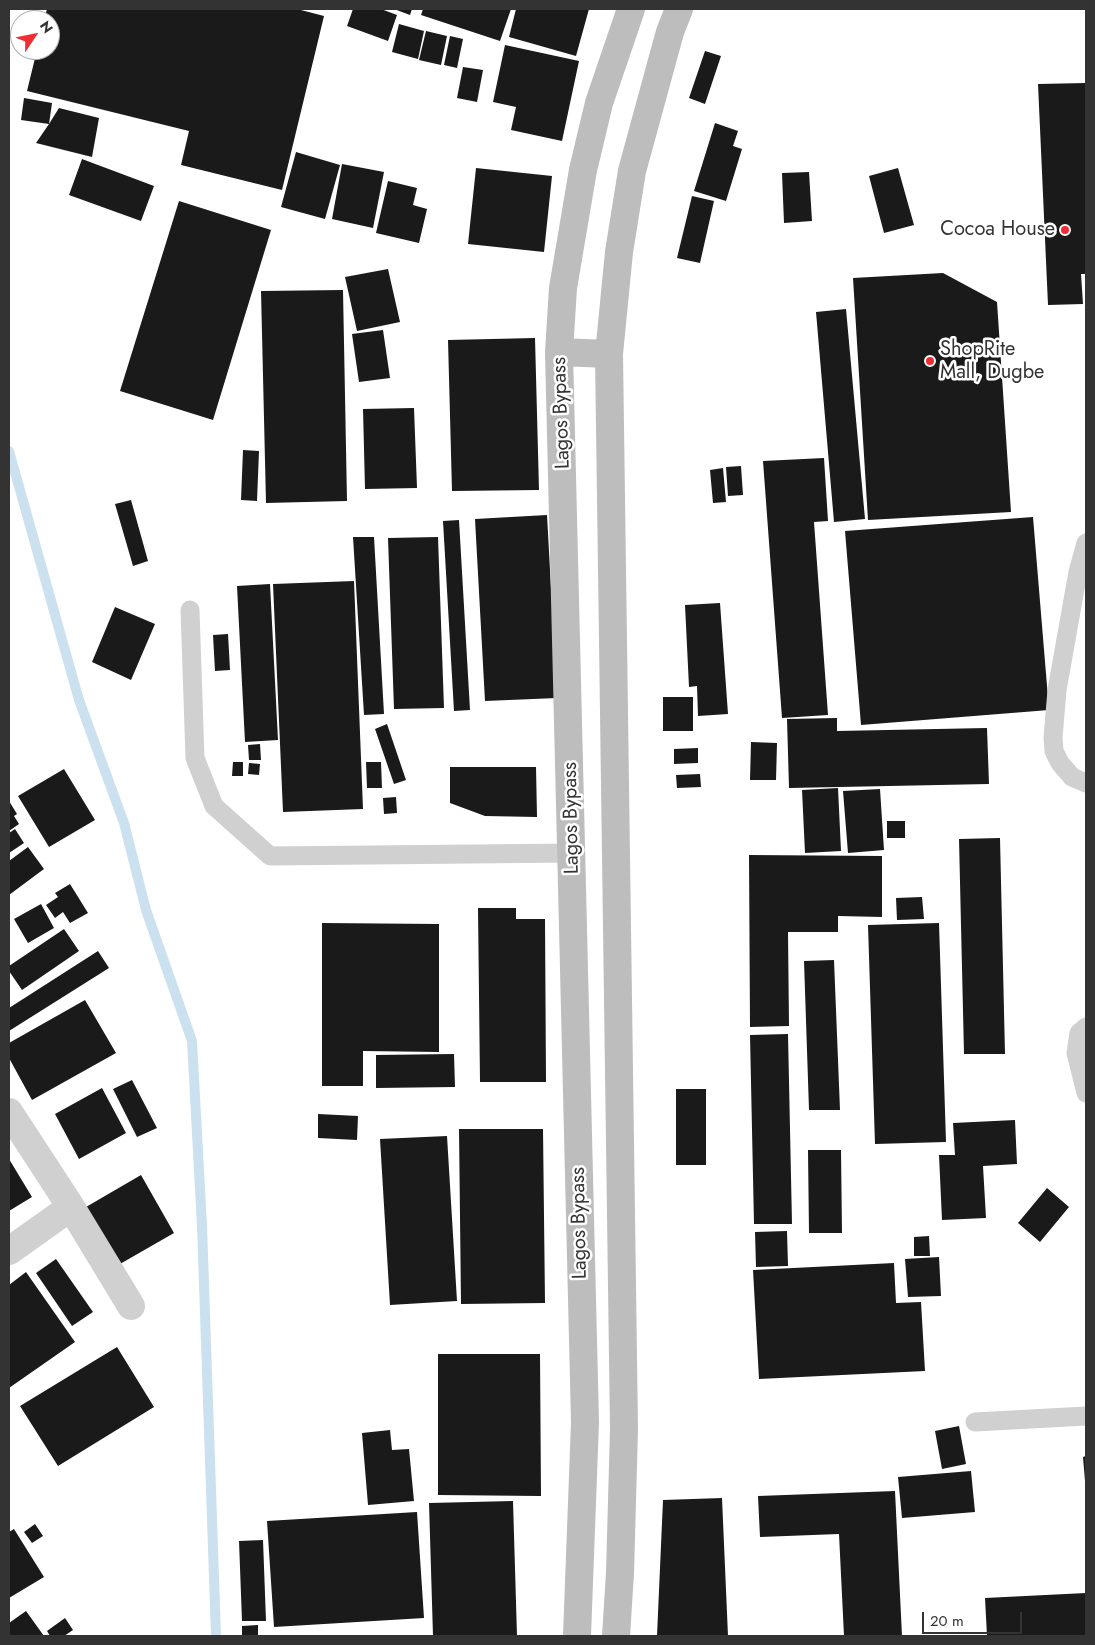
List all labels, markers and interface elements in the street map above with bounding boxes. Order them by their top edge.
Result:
north arrow [10,10,60,60]
text: N [35,17,58,37]
place label: Cocoa House [940,218,1055,242]
marker: Cocoa House [1059,224,1071,236]
place label: ShopRite Mall, Dugbe [940,338,1044,385]
marker: ShopRite Mall, Dugbe [924,355,936,367]
street label: Lagos Bypass [548,357,576,469]
street label: Lagos Bypass [559,762,585,874]
street label: Lagos Bypass [567,1167,593,1279]
scale bar [925,1602,1025,1634]
text: 20 m [930,1610,964,1632]

